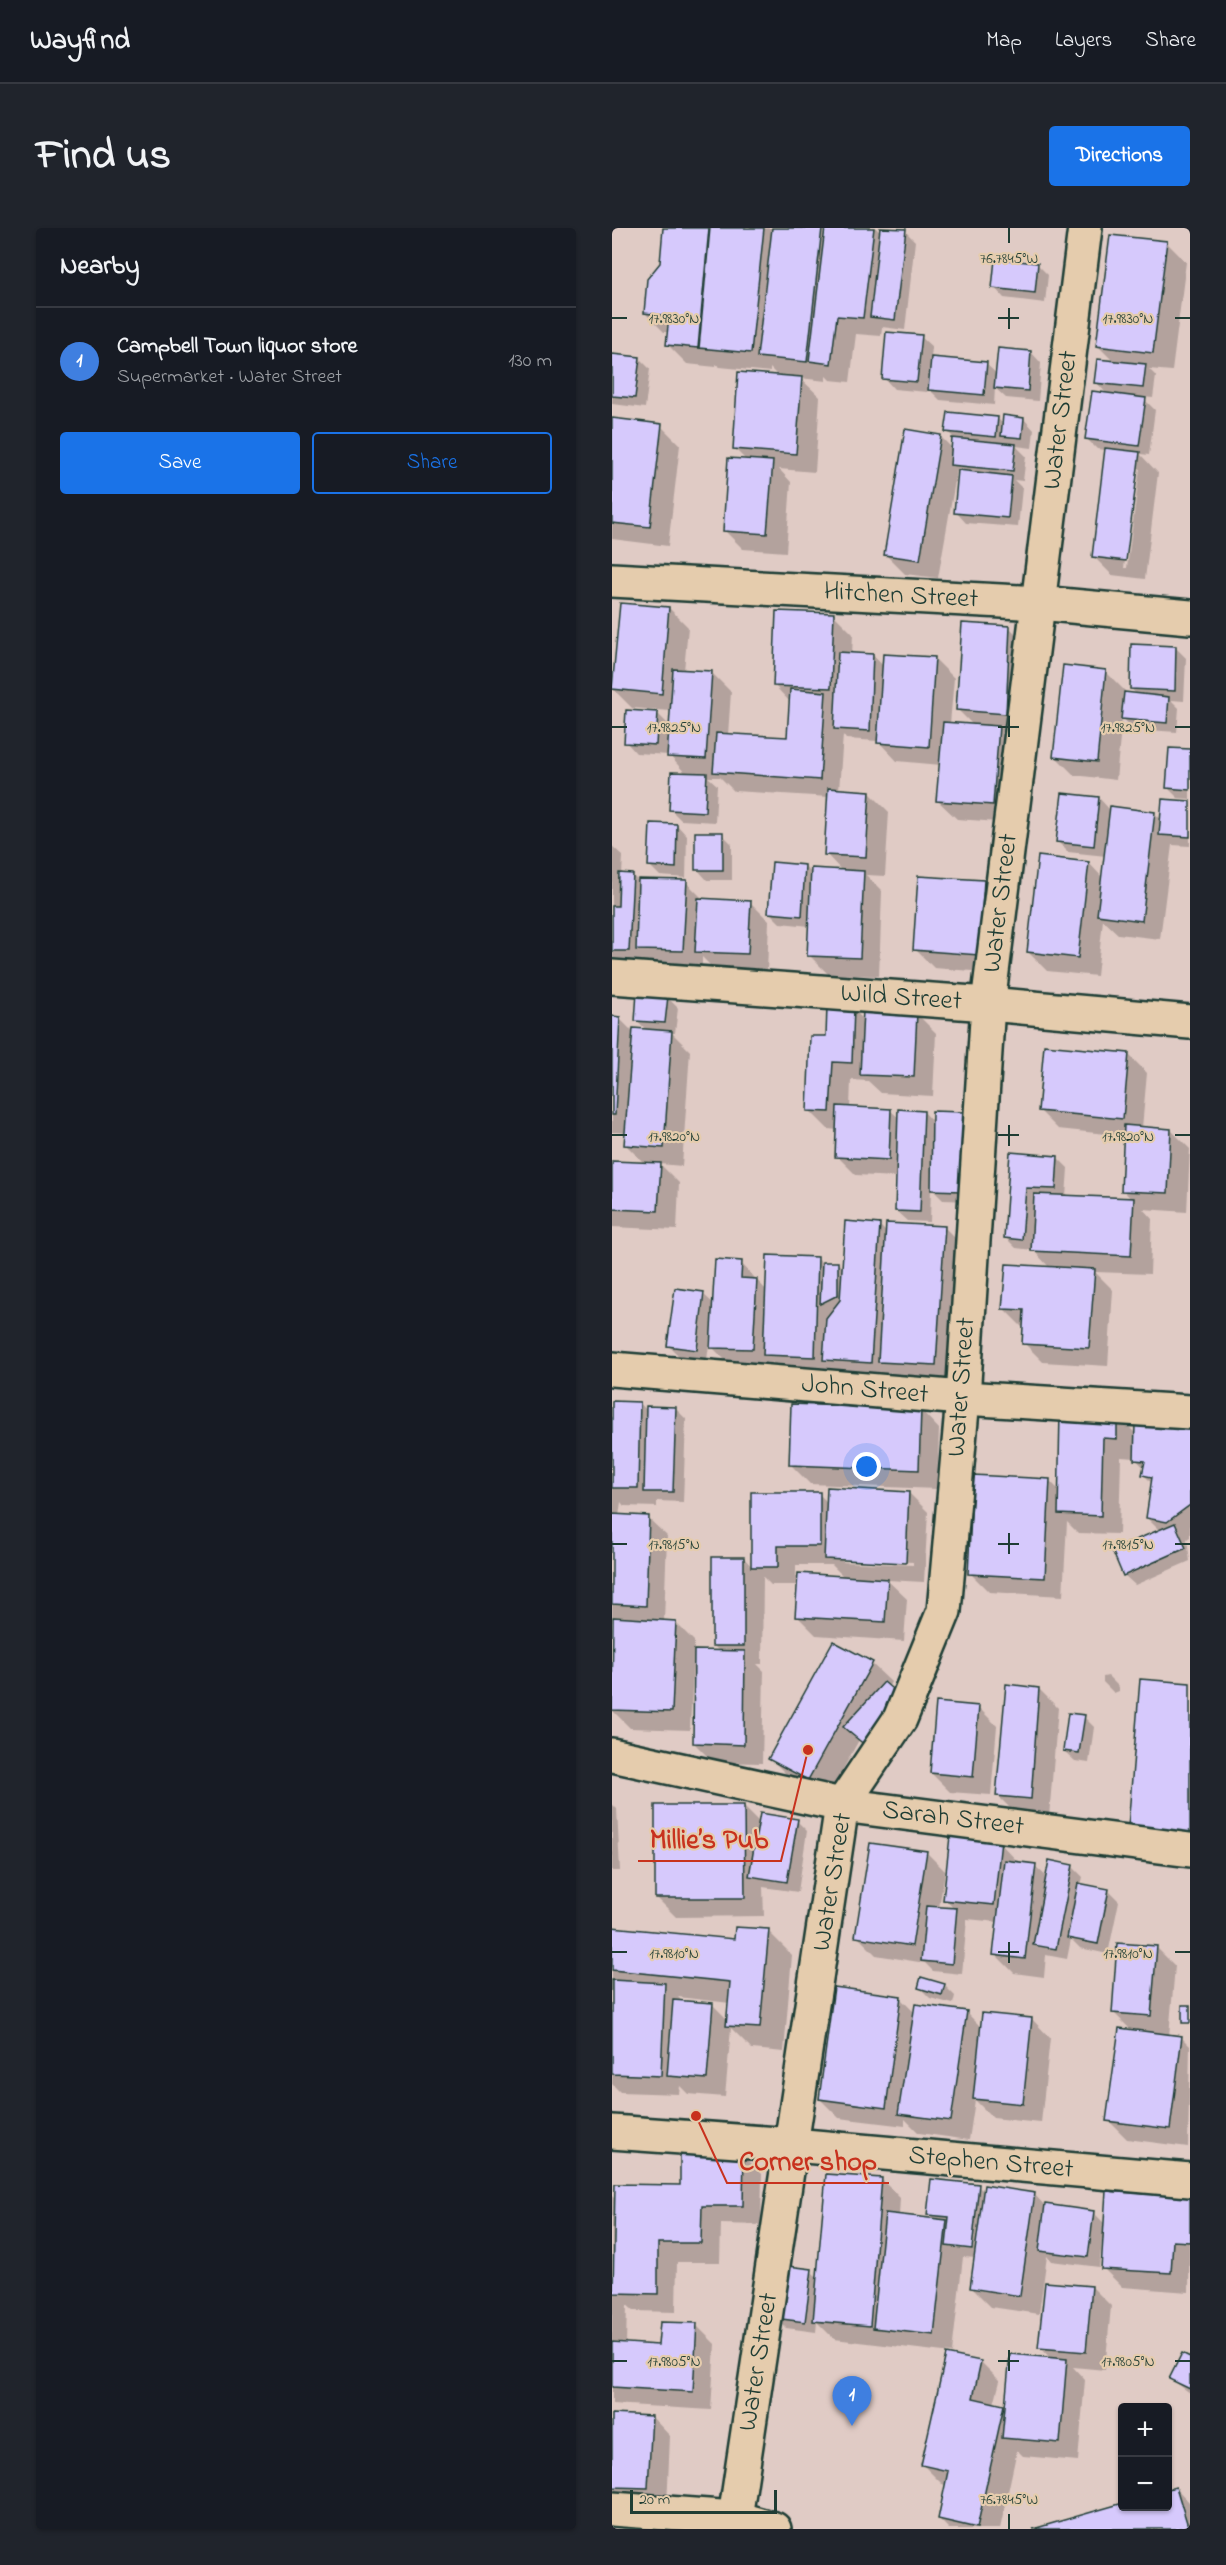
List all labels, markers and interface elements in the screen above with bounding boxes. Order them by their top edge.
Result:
text: Wayfind [30,21,130,62]
text: Map [986,26,1022,56]
text: Layers [1055,26,1112,56]
text: Share [1145,26,1196,56]
text: Find us [36,126,171,187]
button: Directions [1049,126,1190,186]
text: Nearby [60,248,139,286]
text: 76.7845°W [980,248,1038,270]
text: 17.9830°N [649,308,699,330]
text: 17.9830°N [1103,308,1153,330]
text: Campbell Town liquor store [117,331,357,363]
text: 1 [76,347,83,376]
text: 130 m [508,347,552,376]
street label: Water Street [1033,348,1089,492]
text: Supermarket · Water Street [117,363,342,392]
button: Save [60,432,300,494]
button: Share [312,432,552,494]
street label: Hitchen Street [823,572,979,620]
text: 17.9825°N [647,717,701,739]
text: 17.9825°N [1101,717,1155,739]
street label: Water Street [973,831,1029,975]
street label: Wild Street [839,974,963,1022]
text: 17.9820°N [648,1126,700,1148]
text: 17.9820°N [1102,1126,1154,1148]
street label: Water Street [938,1316,986,1458]
street label: John Street [800,1365,930,1415]
your location [852,1452,881,1481]
text: 17.9815°N [648,1534,700,1556]
text: 17.9815°N [1102,1534,1154,1556]
street label: Sarah Street [880,1791,1026,1847]
street label: Water Street [803,1810,863,1954]
callout: Millie’s Pub [638,1815,781,1861]
text: Millie’s Pub [650,1821,768,1862]
text: 17.9810°N [649,1943,699,1965]
text: 17.9810°N [1103,1943,1153,1965]
street label: Stephen Street [907,2136,1075,2190]
callout: Corner shop [727,2137,889,2183]
text: Corner shop [739,2143,877,2184]
street label: Water Street [729,2290,789,2434]
text: 17.9805°N [647,2351,701,2373]
text: 17.9805°N [1101,2351,1155,2373]
pin: 1 [832,2376,872,2426]
map controls [1118,2403,1172,2511]
button: + [1118,2403,1172,2457]
button: − [1118,2457,1172,2511]
scale bar [630,2487,777,2514]
text: 20 m [639,2488,670,2512]
text: 76.7845°W [980,2489,1038,2511]

